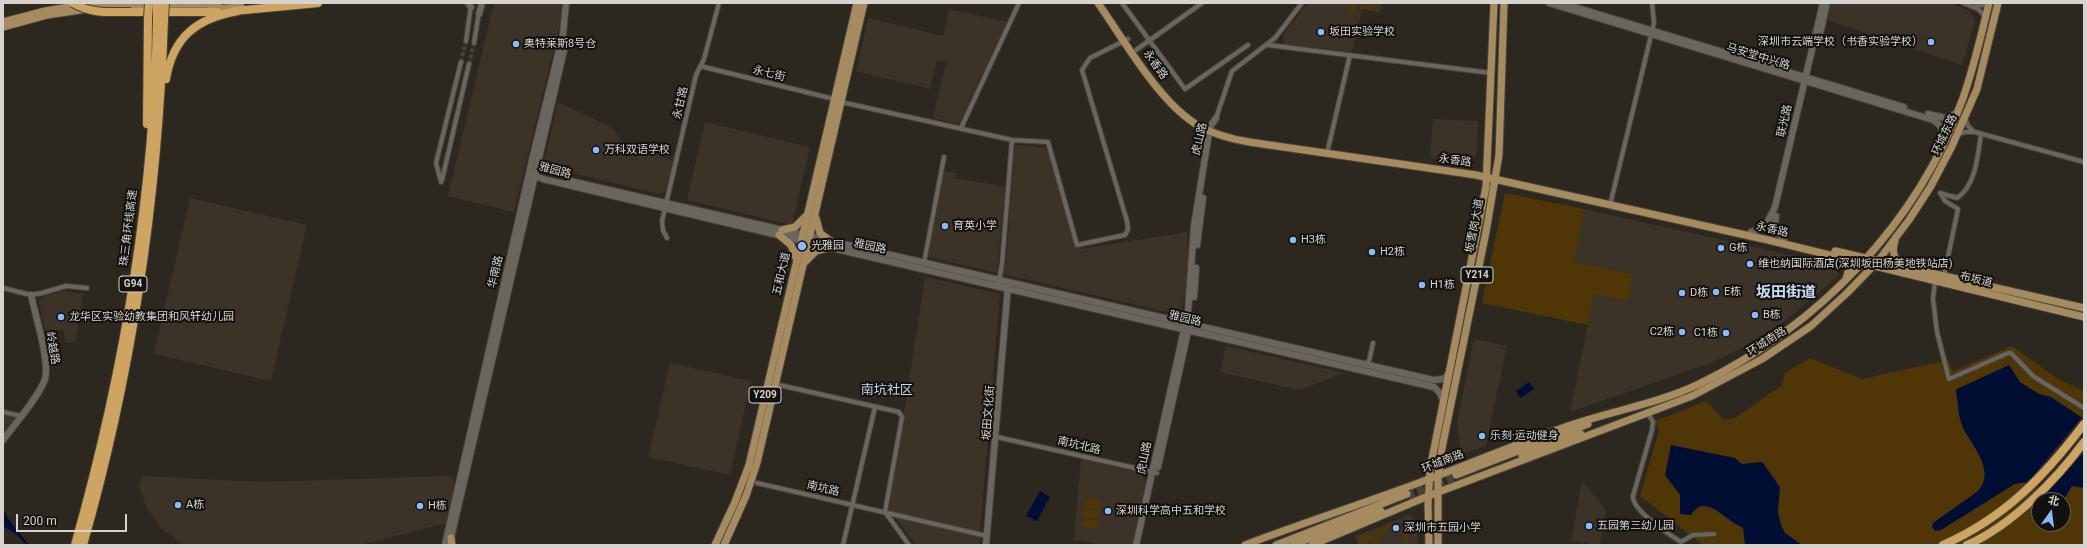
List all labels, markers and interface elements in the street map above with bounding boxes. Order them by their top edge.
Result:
place label: 坂田实验学校 [1329,25,1395,39]
marker: 坂田实验学校 [1316,27,1326,37]
place label: 深圳市云端学校（书香实验学校） [1758,35,1923,49]
place label: 奥特莱斯8号仓 [524,37,596,51]
marker: 深圳市云端学校（书香实验学校） [1926,37,1936,47]
marker: 奥特莱斯8号仓 [511,39,521,49]
street label: 马安堂中兴路 [1725,41,1791,73]
street label: 永香路 [1140,48,1170,82]
street label: 永七街 [751,64,787,84]
street label: 永甘路 [671,85,691,121]
street label: 联光路 [1775,103,1795,139]
street label: 环城东路 [1930,112,1960,158]
street label: 虎山路 [1190,121,1210,157]
place label: 万科双语学校 [604,143,670,157]
marker: 万科双语学校 [591,145,601,155]
street label: 永香路 [1438,152,1472,170]
street label: 雅园路 [537,160,573,182]
street label: 珠三角环线高速 [118,189,140,267]
street label: 坂雪岗大道 [1463,198,1487,254]
place label: 育英小学 [953,219,997,233]
street label: 永香路 [1754,220,1790,240]
marker: 育英小学 [940,221,950,231]
place label: H3栋 [1301,233,1326,247]
marker: H3栋 [1288,235,1298,245]
street label: 雅园路 [852,237,888,257]
place label: 光雅园 [811,239,844,253]
marker: 光雅园 [796,240,808,252]
place label: G栋 [1729,241,1747,255]
marker: G栋 [1716,243,1726,253]
place label: H2栋 [1380,245,1405,259]
marker: H2栋 [1367,247,1377,257]
street label: 五和大道 [771,251,793,297]
street label: 华南路 [486,254,506,290]
place label: 维也纳国际酒店(深圳坂田杨美地铁站店) [1758,257,1953,271]
marker: 维也纳国际酒店(深圳坂田杨美地铁站店) [1745,259,1755,269]
road number: Y214 [1461,267,1493,283]
street label: 布坂道 [1958,270,1994,290]
road number: G94 [119,276,147,292]
place label: H1栋 [1430,278,1455,292]
marker: H1栋 [1417,280,1427,290]
district label: 坂田街道 [1756,284,1816,302]
place label: E栋 [1724,285,1741,299]
place label: D栋 [1690,286,1708,300]
marker: E栋 [1711,287,1721,297]
marker: D栋 [1677,288,1687,298]
place label: B栋 [1763,308,1781,322]
street label: 雅园路 [1167,309,1203,329]
place label: 龙华区实验幼教集团和风轩幼儿园 [69,310,234,324]
marker: B栋 [1750,310,1760,320]
marker: 龙华区实验幼教集团和风轩幼儿园 [56,312,66,322]
place label: C2栋 [1650,325,1674,339]
street label: 环城南路 [1745,325,1789,359]
place label: C1栋 [1694,326,1718,340]
marker: C2栋 [1677,327,1687,337]
marker: C1栋 [1721,328,1731,338]
street label: 岭越路 [43,331,61,365]
district label: 南坑社区 [861,383,913,399]
street label: 坂田文化街 [980,385,998,441]
road number: Y209 [749,387,781,403]
place label: 乐刻·运动健身 [1490,429,1559,443]
marker: 乐刻·运动健身 [1477,431,1487,441]
street label: 南坑北路 [1056,435,1102,457]
street label: 虎山路 [1135,440,1155,476]
street label: 环城南路 [1420,448,1466,476]
street label: 南坑路 [805,479,841,499]
north arrow [2031,492,2071,532]
text: 北 [2047,493,2061,508]
place label: A栋 [186,498,204,512]
place label: H栋 [428,499,447,513]
marker: A栋 [173,500,183,510]
marker: H栋 [415,501,425,511]
place label: 深圳科学高中五和学校 [1116,504,1226,518]
scale bar [18,506,129,532]
marker: 深圳科学高中五和学校 [1103,506,1113,516]
text: 200 m [23,514,57,528]
place label: 五园第三幼儿园 [1597,519,1674,533]
place label: 深圳市五园小学 [1404,521,1481,535]
marker: 五园第三幼儿园 [1584,521,1594,531]
marker: 深圳市五园小学 [1391,523,1401,533]

